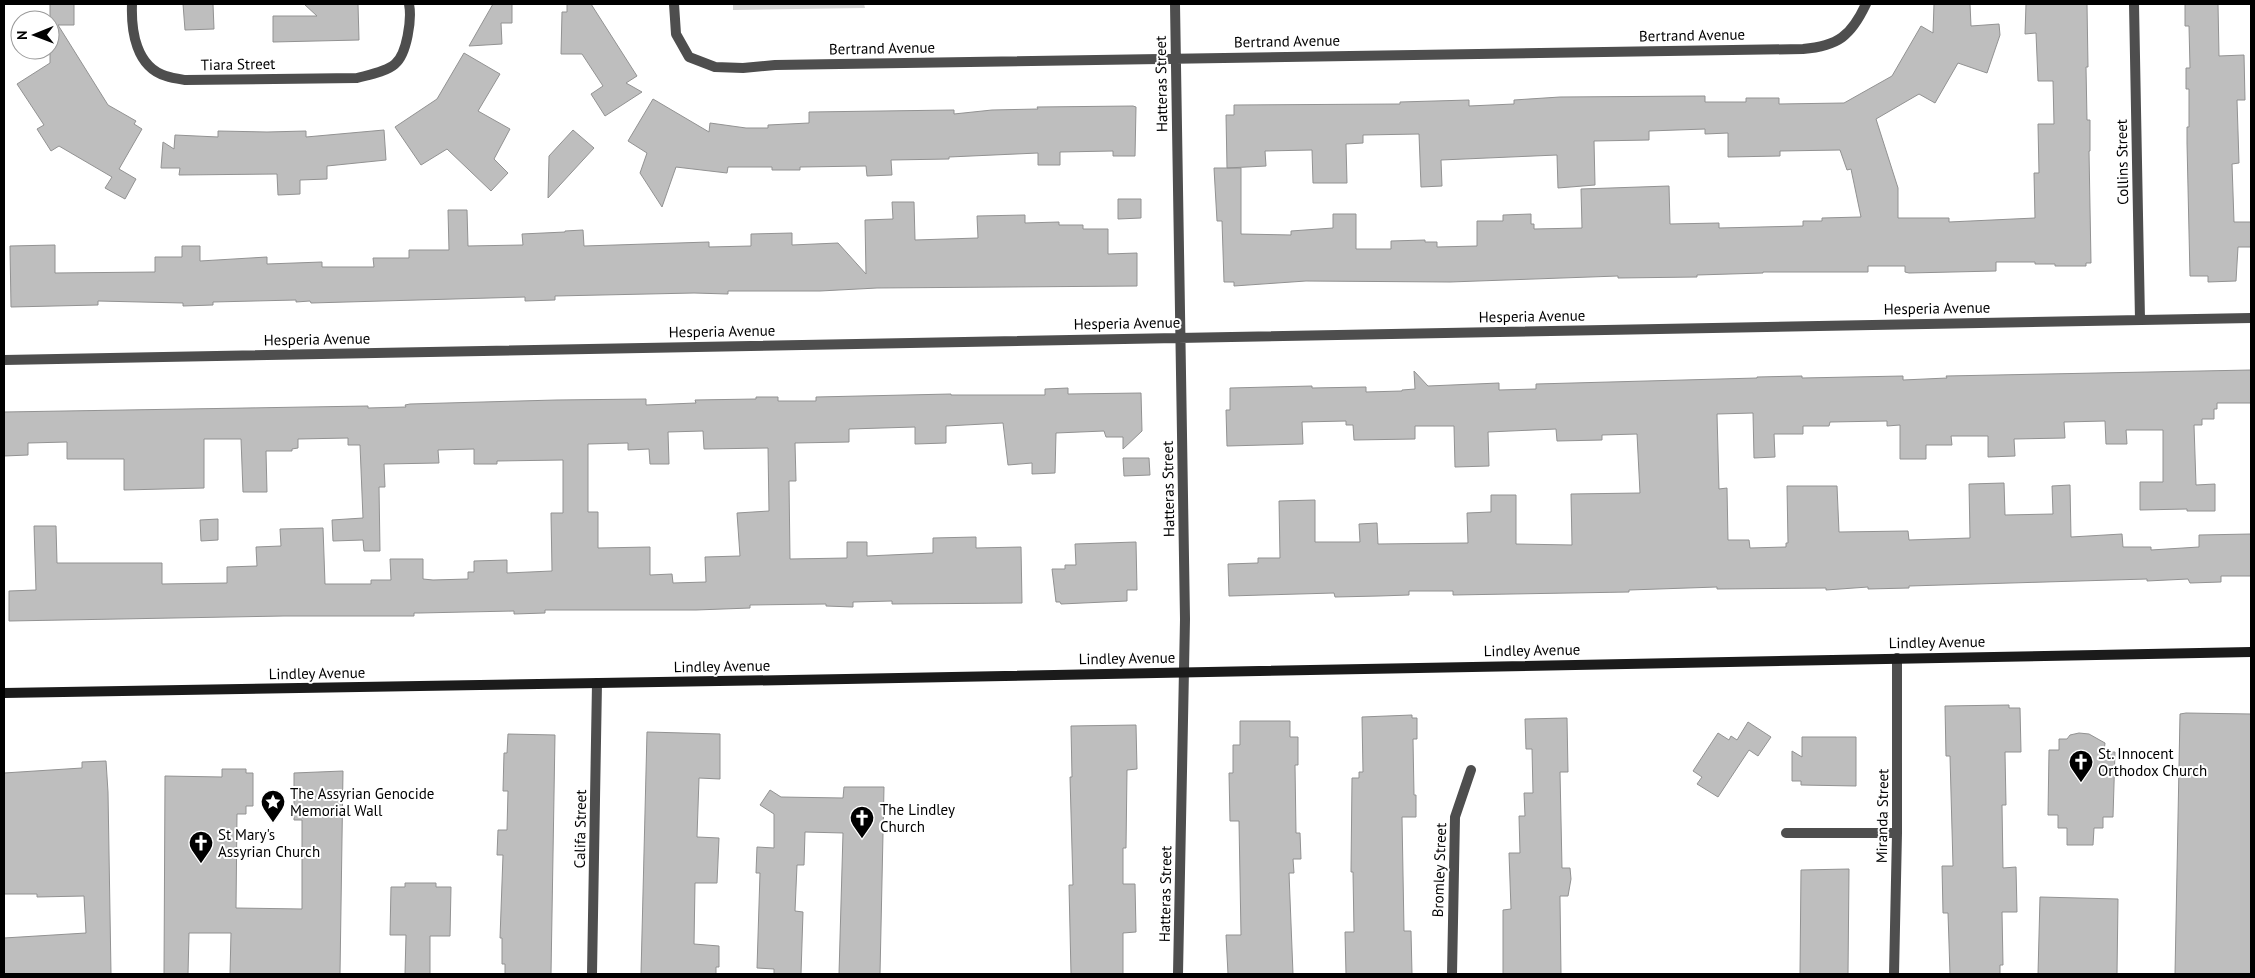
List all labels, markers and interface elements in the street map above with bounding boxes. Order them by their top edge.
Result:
north arrow [10,10,60,60]
street label: Bertrand Avenue [1639,25,1745,45]
text: N [13,30,31,40]
street label: Bertrand Avenue [1234,31,1340,51]
street label: Hatteras Street [1151,36,1171,132]
street label: Bertrand Avenue [829,38,935,58]
street label: Tiara Street [201,54,275,74]
street label: Collins Street [2112,119,2132,205]
street label: Hesperia Avenue [1883,298,1991,318]
street label: Hesperia Avenue [1478,306,1586,326]
street label: Hesperia Avenue [1073,313,1181,333]
street label: Hesperia Avenue [668,321,776,341]
street label: Hesperia Avenue [263,329,371,349]
street label: Hatteras Street [1158,441,1178,537]
street label: Lindley Avenue [1889,632,1985,652]
street label: Lindley Avenue [1484,640,1580,660]
street label: Lindley Avenue [1079,648,1175,668]
street label: Lindley Avenue [674,656,770,676]
street label: Lindley Avenue [269,663,365,683]
place label: St. Innocent Orthodox Church [2098,744,2207,780]
church icon: St. Innocent Orthodox Church [2068,749,2094,783]
street label: Miranda Street [1872,769,1892,863]
place label: The Assyrian Genocide Memorial Wall [290,784,434,820]
place icon: The Assyrian Genocide Memorial Wall [260,789,286,823]
street label: Califa Street [570,789,590,869]
place label: The Lindley Church [880,800,955,836]
church icon: The Lindley Church [849,805,875,839]
street label: Bromley Street [1428,822,1450,918]
place label: St Mary's Assyrian Church [218,825,320,861]
church icon: St Mary's Assyrian Church [188,830,214,864]
street label: Hatteras Street [1155,846,1175,942]

